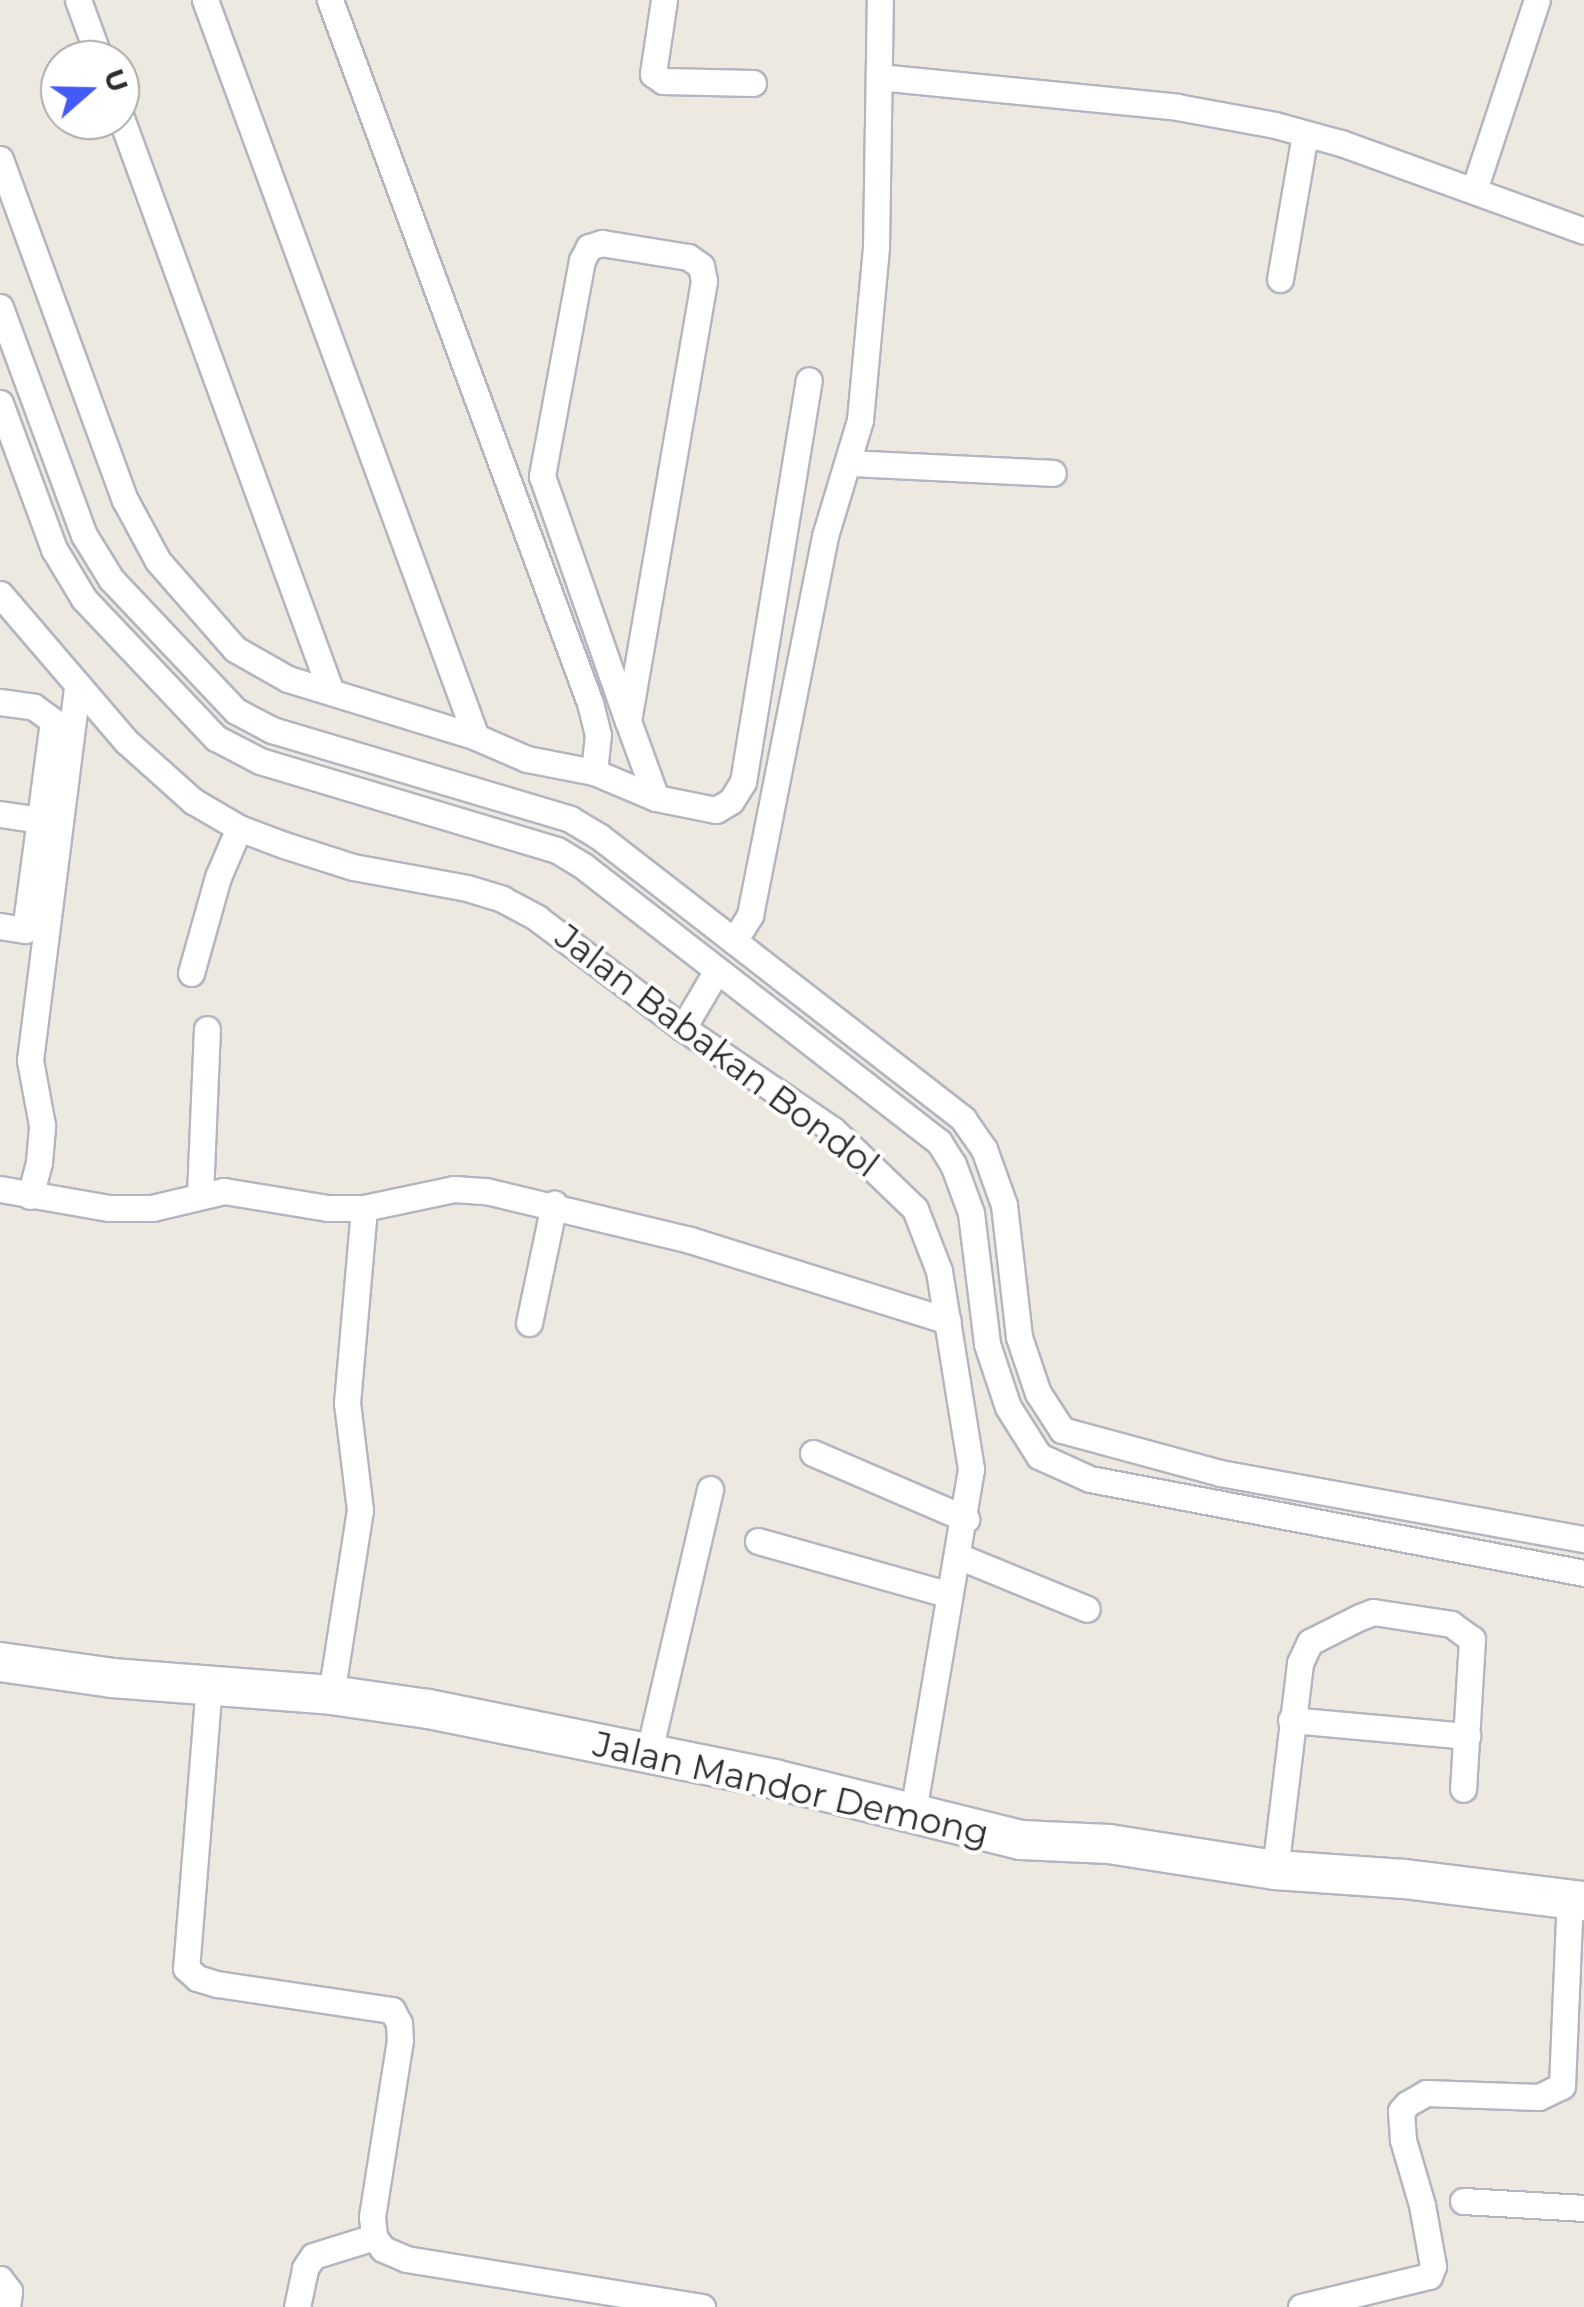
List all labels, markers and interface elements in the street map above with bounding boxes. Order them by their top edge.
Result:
north arrow [40,40,140,140]
text: U [97,64,136,97]
street label: Jalan Babakan Bondol [547,916,887,1186]
street label: Jalan Mandor Demong [589,1723,993,1855]

